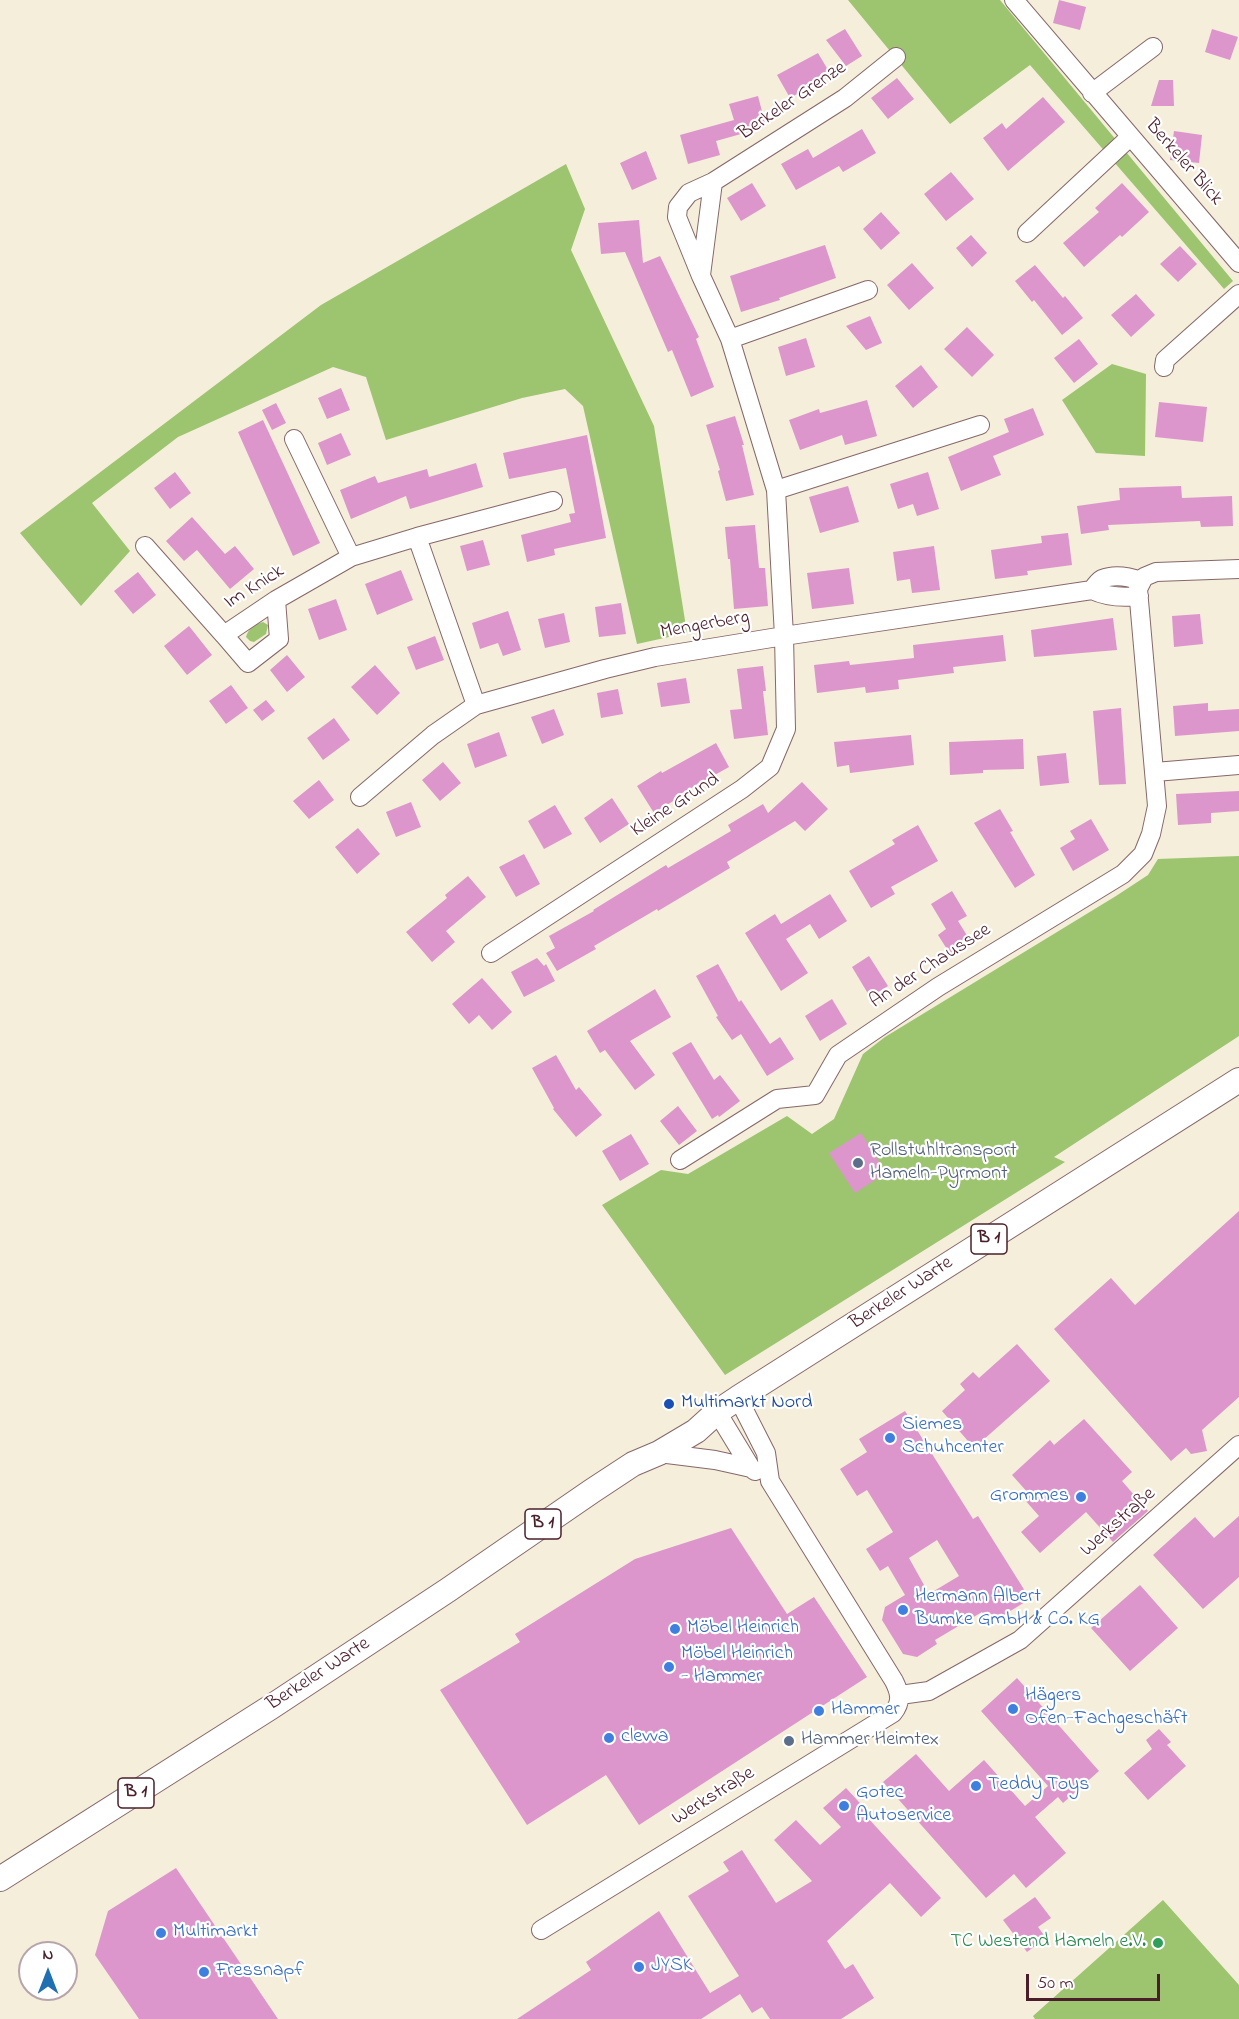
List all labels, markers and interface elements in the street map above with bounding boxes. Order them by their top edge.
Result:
street label: Berkeler Grenze [735,57,851,147]
street label: Berkeler Blick [1139,115,1227,211]
street label: Im Knick [221,560,289,616]
street label: Mengerberg [659,606,751,646]
street label: Kleine Grund [627,769,725,843]
street label: An der Chaussee [866,919,996,1015]
place label: Rollstuhltransport Hameln-Pyrmont [870,1140,1017,1187]
marker: Rollstuhltransport Hameln-Pyrmont [851,1156,865,1170]
road number: B 1 [971,1224,1007,1254]
street label: Berkeler Warte [846,1252,958,1336]
place label: Multimarkt Nord [681,1392,813,1416]
marker: Multimarkt Nord [662,1397,676,1411]
place label: Siemes Schuhcenter [902,1414,1004,1461]
marker: Siemes Schuhcenter [883,1431,897,1445]
street label: Werkstraße [1077,1483,1161,1563]
place label: Grommes [990,1485,1069,1509]
marker: Grommes [1074,1490,1088,1504]
road number: B 1 [525,1509,561,1539]
place label: Hermann Albert Bumke GmbH & Co. KG [915,1586,1100,1633]
marker: Hermann Albert Bumke GmbH & Co. KG [896,1603,910,1617]
place label: Möbel Heinrich [687,1617,799,1641]
marker: Möbel Heinrich [668,1622,682,1636]
street label: Berkeler Warte [263,1633,375,1717]
place label: Möbel Heinrich - Hammer [681,1643,793,1690]
marker: Möbel Heinrich - Hammer [662,1660,676,1674]
place label: Hägers Ofen-Fachgeschäft [1025,1685,1188,1732]
place label: Hammer [831,1699,900,1723]
marker: Hägers Ofen-Fachgeschäft [1006,1702,1020,1716]
marker: Hammer [812,1704,826,1718]
place label: clevva [621,1726,668,1750]
place label: Hammer Heimtex [801,1729,939,1753]
marker: clevva [602,1731,616,1745]
marker: Hammer Heimtex [782,1734,796,1748]
street label: Werkstraße [668,1762,760,1832]
place label: Teddy Toys [988,1774,1089,1798]
road number: B 1 [118,1778,154,1808]
marker: Teddy Toys [969,1779,983,1793]
place label: Gotec Autoservice [856,1782,951,1829]
marker: Gotec Autoservice [837,1799,851,1813]
place label: Multimarkt [173,1921,258,1945]
marker: Multimarkt [154,1926,168,1940]
place label: TC Westend Hameln e.V. [951,1931,1146,1955]
marker: TC Westend Hameln e.V. [1151,1936,1165,1950]
north arrow [18,1941,78,2001]
text: N [43,1943,53,1967]
place label: JYSK [651,1955,692,1979]
place label: Fressnapf [216,1960,304,1984]
marker: JYSK [632,1960,646,1974]
scale bar [1029,1962,1162,2000]
marker: Fressnapf [197,1965,211,1979]
text: 50 m [1037,1971,1074,1997]

